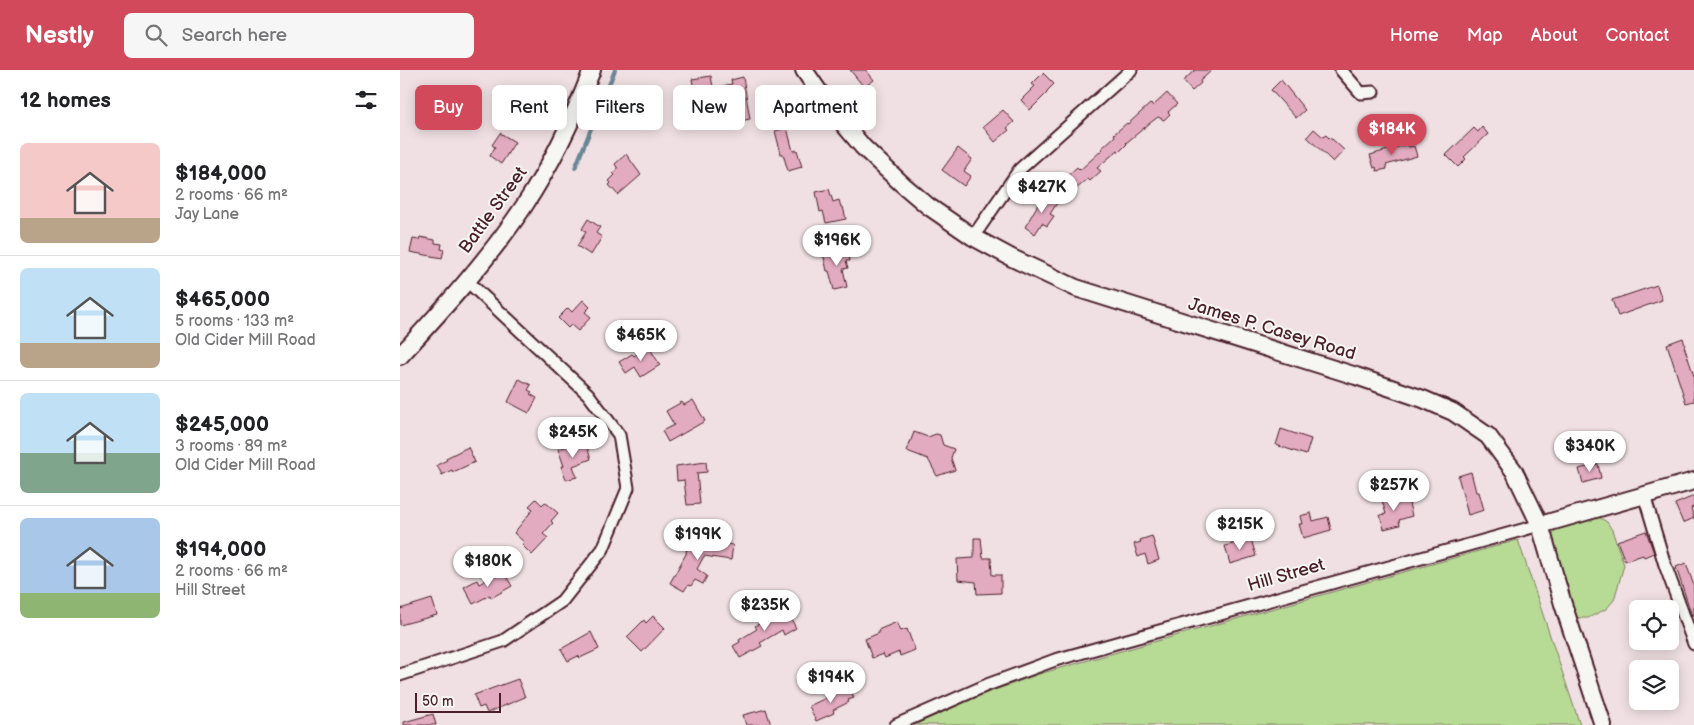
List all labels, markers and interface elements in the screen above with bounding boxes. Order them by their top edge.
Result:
search box [124,13,474,58]
text: Nestly [25,21,94,50]
icon: search [142,21,170,49]
text: Search here [182,24,287,47]
text: Home [1390,25,1439,46]
text: Map [1467,25,1503,46]
text: About [1531,25,1578,46]
text: Contact [1606,25,1669,46]
chip: Buy [415,85,482,130]
chip: Rent [492,85,567,130]
chip: Filters [577,85,663,130]
chip: New [673,85,745,130]
chip: Apartment [755,85,876,130]
icon: filters [352,86,380,114]
text: 12 homes [20,88,111,113]
pin: $184K [1357,114,1427,156]
text: $184K [1368,120,1416,139]
text: $184,000 [175,161,267,186]
street label: Battle Street [455,162,532,257]
icon: home [60,163,120,223]
pin: $427K [1007,172,1077,214]
text: $427K [1018,178,1066,197]
text: 2 rooms · 66 m² [175,186,288,205]
text: Jay Lane [175,205,239,224]
pin: $196K [802,224,872,267]
text: $196K [813,231,861,250]
text: $465,000 [175,287,270,312]
icon: home [60,288,120,348]
street label: James P. Casey Road [1186,294,1358,364]
text: 5 rooms · 133 m² [175,312,294,331]
pin: $465K [606,320,676,362]
text: $465K [616,326,666,345]
text: Old Cider Mill Road [175,331,316,350]
text: $245,000 [175,412,269,437]
icon: home [60,413,120,473]
pin: $245K [538,416,608,459]
text: $245K [548,423,598,442]
pin: $340K [1555,430,1625,473]
text: 3 rooms · 89 m² [175,437,287,456]
text: $340K [1565,437,1615,456]
text: Old Cider Mill Road [175,456,316,475]
pin: $257K [1359,470,1429,512]
text: $257K [1369,476,1419,495]
pin: $215K [1205,508,1275,551]
text: $215K [1217,515,1263,534]
pin: $199K [663,518,733,561]
text: $199K [675,525,721,544]
text: $194,000 [175,537,266,562]
icon: home [60,538,120,598]
pin: $180K [453,546,523,588]
text: $180K [464,552,512,571]
street label: Hill Street [1245,554,1327,596]
text: 2 rooms · 66 m² [175,562,288,581]
text: Hill Street [175,581,246,600]
pin: $235K [730,590,800,632]
text: $235K [740,596,790,615]
map controls [1629,600,1679,710]
button: locate [1629,600,1679,650]
button: layers [1629,660,1679,710]
pin: $194K [796,662,866,704]
text: $194K [808,668,854,687]
scale bar [415,690,501,713]
text: 50 m [422,693,454,710]

